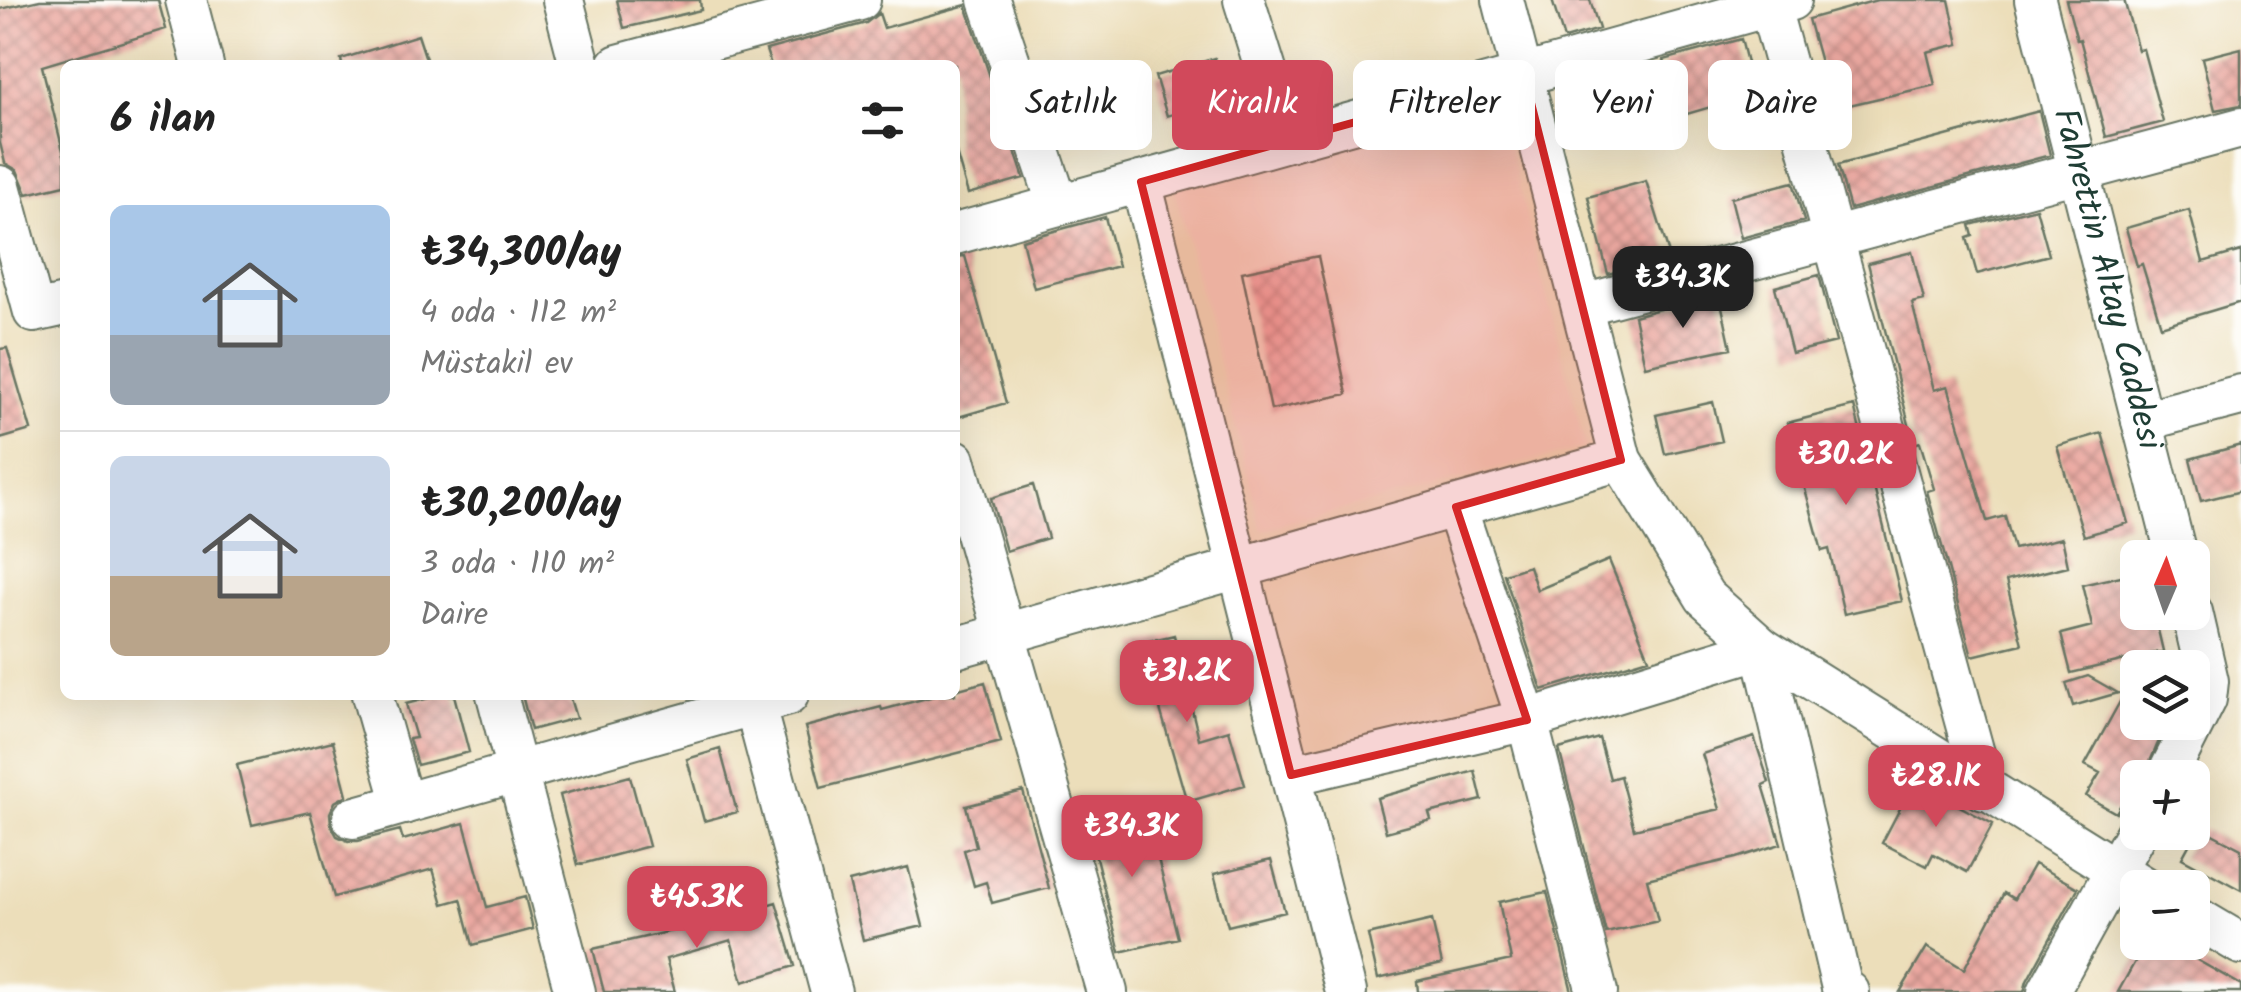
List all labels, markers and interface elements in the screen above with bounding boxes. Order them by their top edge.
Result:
chip: Satılık [990,60,1152,150]
chip: Kiralık [1172,60,1333,150]
chip: Filtreler [1353,60,1535,150]
chip: Yeni [1555,60,1688,150]
chip: Daire [1708,60,1852,150]
text: 6 ilan [110,87,216,154]
icon: filters [855,93,910,148]
street label: Fahrettin Altay Caddesi [2036,102,2177,458]
text: ₺34,300/ay [420,221,621,288]
icon: home [190,245,310,365]
pin: ₺34.3K [1602,246,1764,331]
text: ₺34.3K [1635,253,1731,304]
text: 4 oda · 112 m² [420,288,616,339]
text: Müstakil ev [420,339,573,390]
pin: ₺30.2K [1765,423,1927,508]
text: ₺30.2K [1797,430,1895,481]
text: ₺30,200/ay [420,472,621,539]
icon: home [190,496,310,616]
text: 3 oda · 110 m² [420,539,614,590]
north arrow [2120,540,2210,630]
map controls [2120,540,2210,960]
text: Daire [420,590,488,641]
pin: ₺31.2K [1106,640,1268,725]
text: ₺31.2K [1142,647,1232,698]
button: layers [2120,650,2210,740]
pin: ₺28.1K [1855,745,2017,830]
text: ₺28.1K [1890,752,1982,803]
button: + [2120,760,2210,850]
pin: ₺34.3K [1051,795,1213,880]
text: ₺34.3K [1084,802,1180,853]
pin: ₺45.3K [616,866,778,951]
button: − [2120,870,2210,960]
text: ₺45.3K [649,873,745,924]

